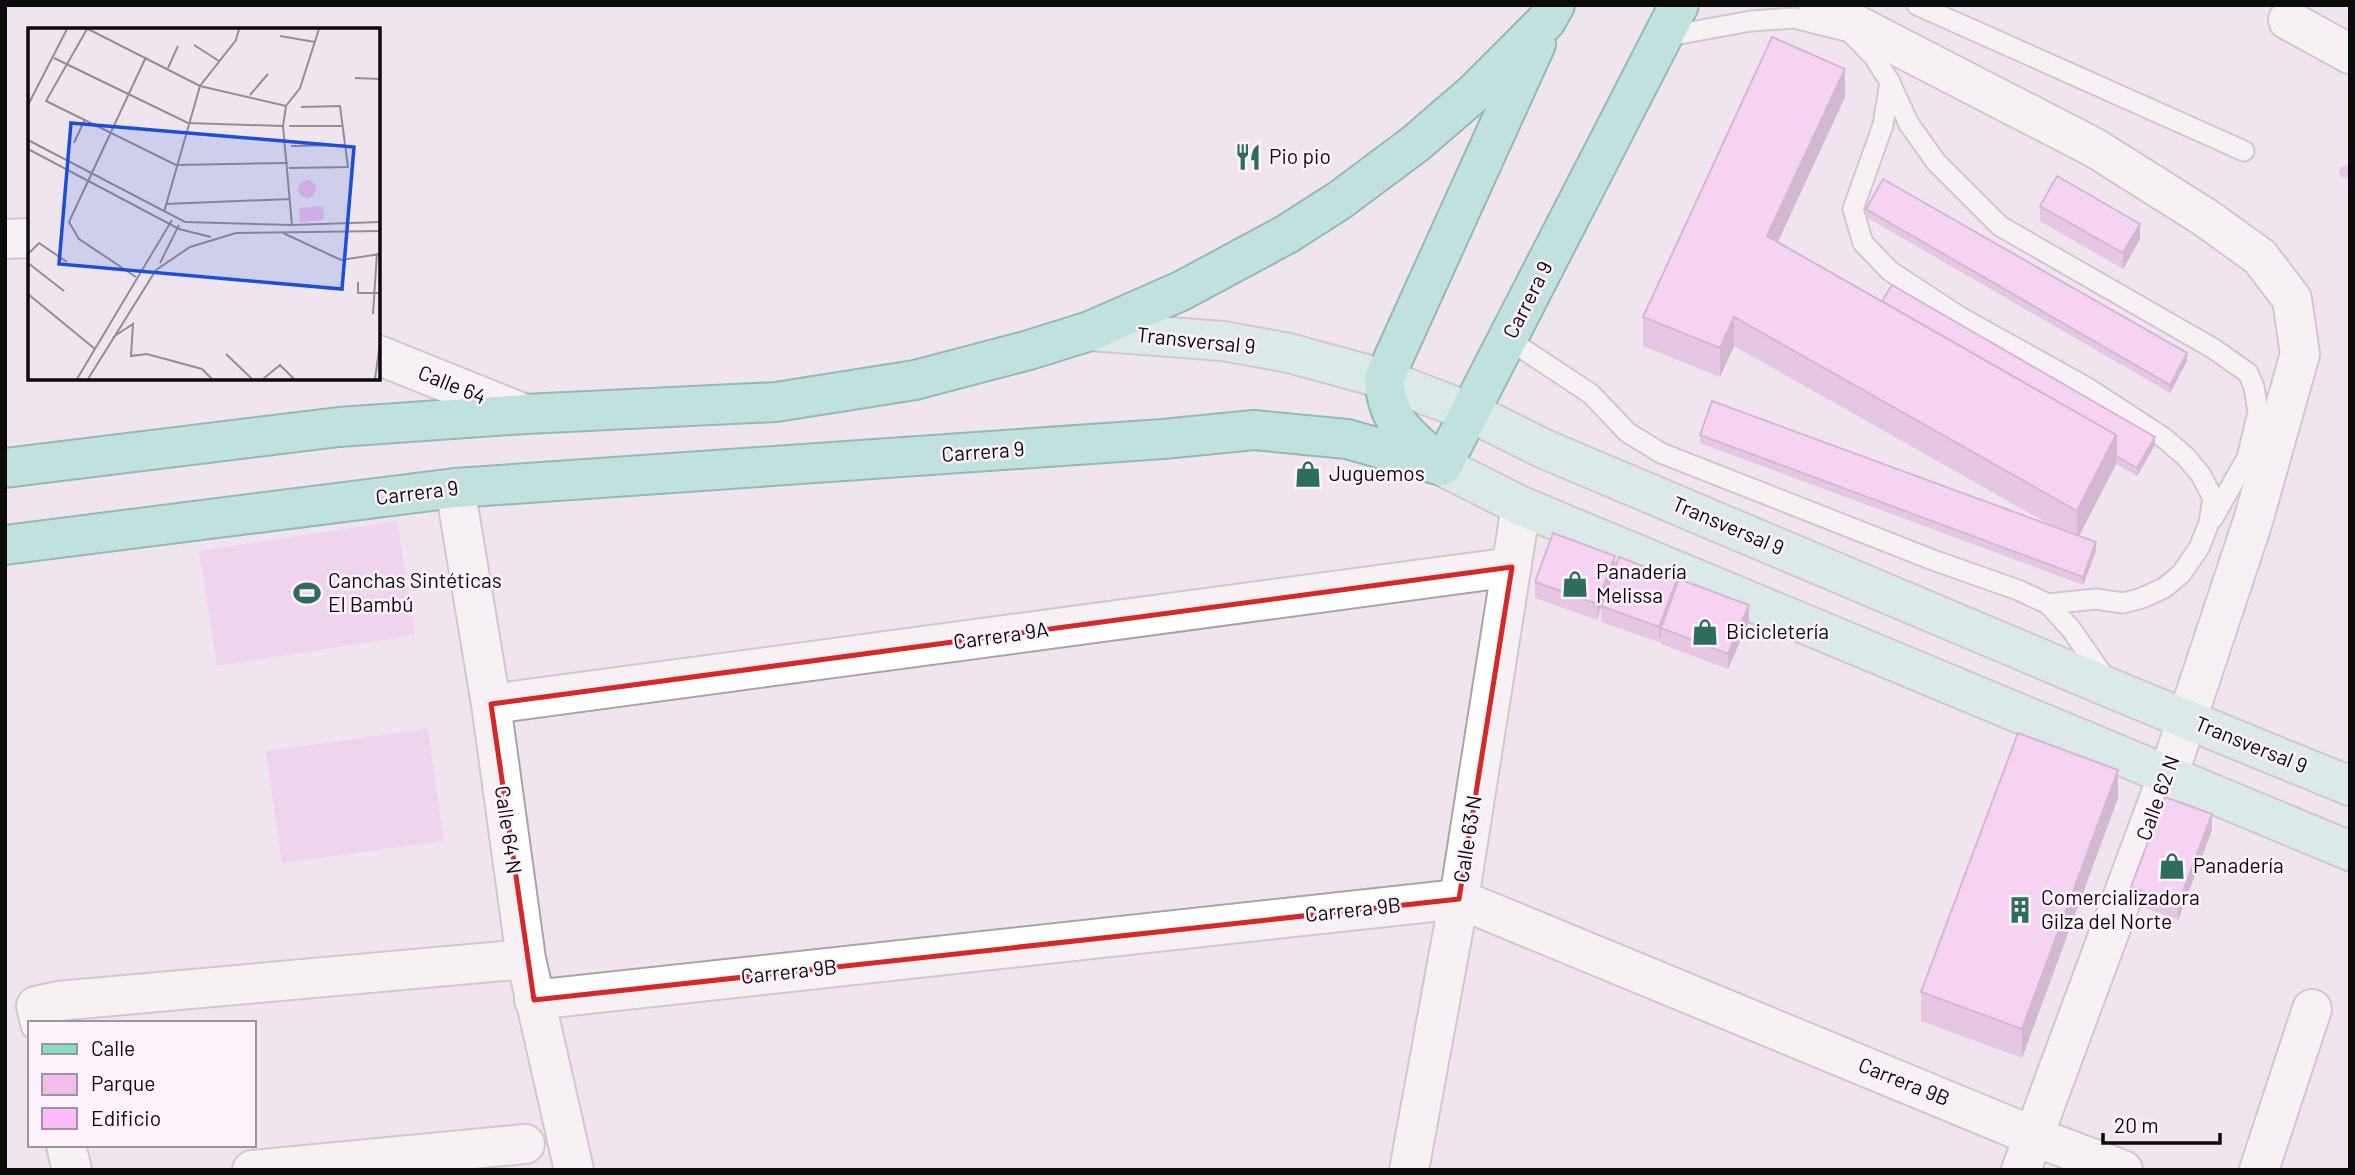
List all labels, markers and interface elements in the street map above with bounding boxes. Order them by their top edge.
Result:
inset map [28,28,380,380]
restaurant icon: Pio pio [1233,142,1263,172]
place label: Pio pio [1269,143,1331,168]
street label: Carrera 9 [1497,257,1557,342]
street label: Transversal 9 [1136,321,1257,358]
street label: Calle 64 [415,359,490,408]
street label: Carrera 9 [941,435,1025,466]
shop icon: Juguemos [1293,459,1323,489]
place label: Juguemos [1329,460,1425,485]
street label: Carrera 9 [374,474,460,509]
street label: Transversal 9 [1669,490,1788,559]
place label: Panadería Melissa [1596,558,1687,607]
place label: Canchas Sintéticas El Bambú [328,567,502,616]
shop icon: Panadería Melissa [1560,569,1590,599]
sports icon: Canchas Sintéticas El Bambú [292,578,322,608]
street label: Carrera 9A [952,615,1050,654]
shop icon: Bicicletería [1690,617,1720,647]
place label: Bicicletería [1726,618,1829,643]
street label: Transversal 9 [2192,710,2311,778]
street label: Calle 62 N [2130,751,2184,844]
street label: Calle 64 N [491,784,528,876]
street label: Calle 63 N [1447,793,1486,884]
shop icon: Panadería [2157,851,2187,881]
place label: Panadería [2193,852,2284,877]
place label: Comercializadora Gilza del Norte [2041,884,2200,933]
street label: Carrera 9B [1304,891,1402,926]
building icon: Comercializadora Gilza del Norte [2005,895,2035,925]
street label: Carrera 9B [740,953,838,988]
legend [28,1021,256,1147]
text: Calle [91,1035,135,1060]
street label: Carrera 9B [1855,1051,1954,1110]
text: Parque [91,1070,156,1095]
scale bar [2103,1102,2220,1146]
text: Edificio [91,1105,161,1130]
text: 20 m [2114,1112,2159,1137]

